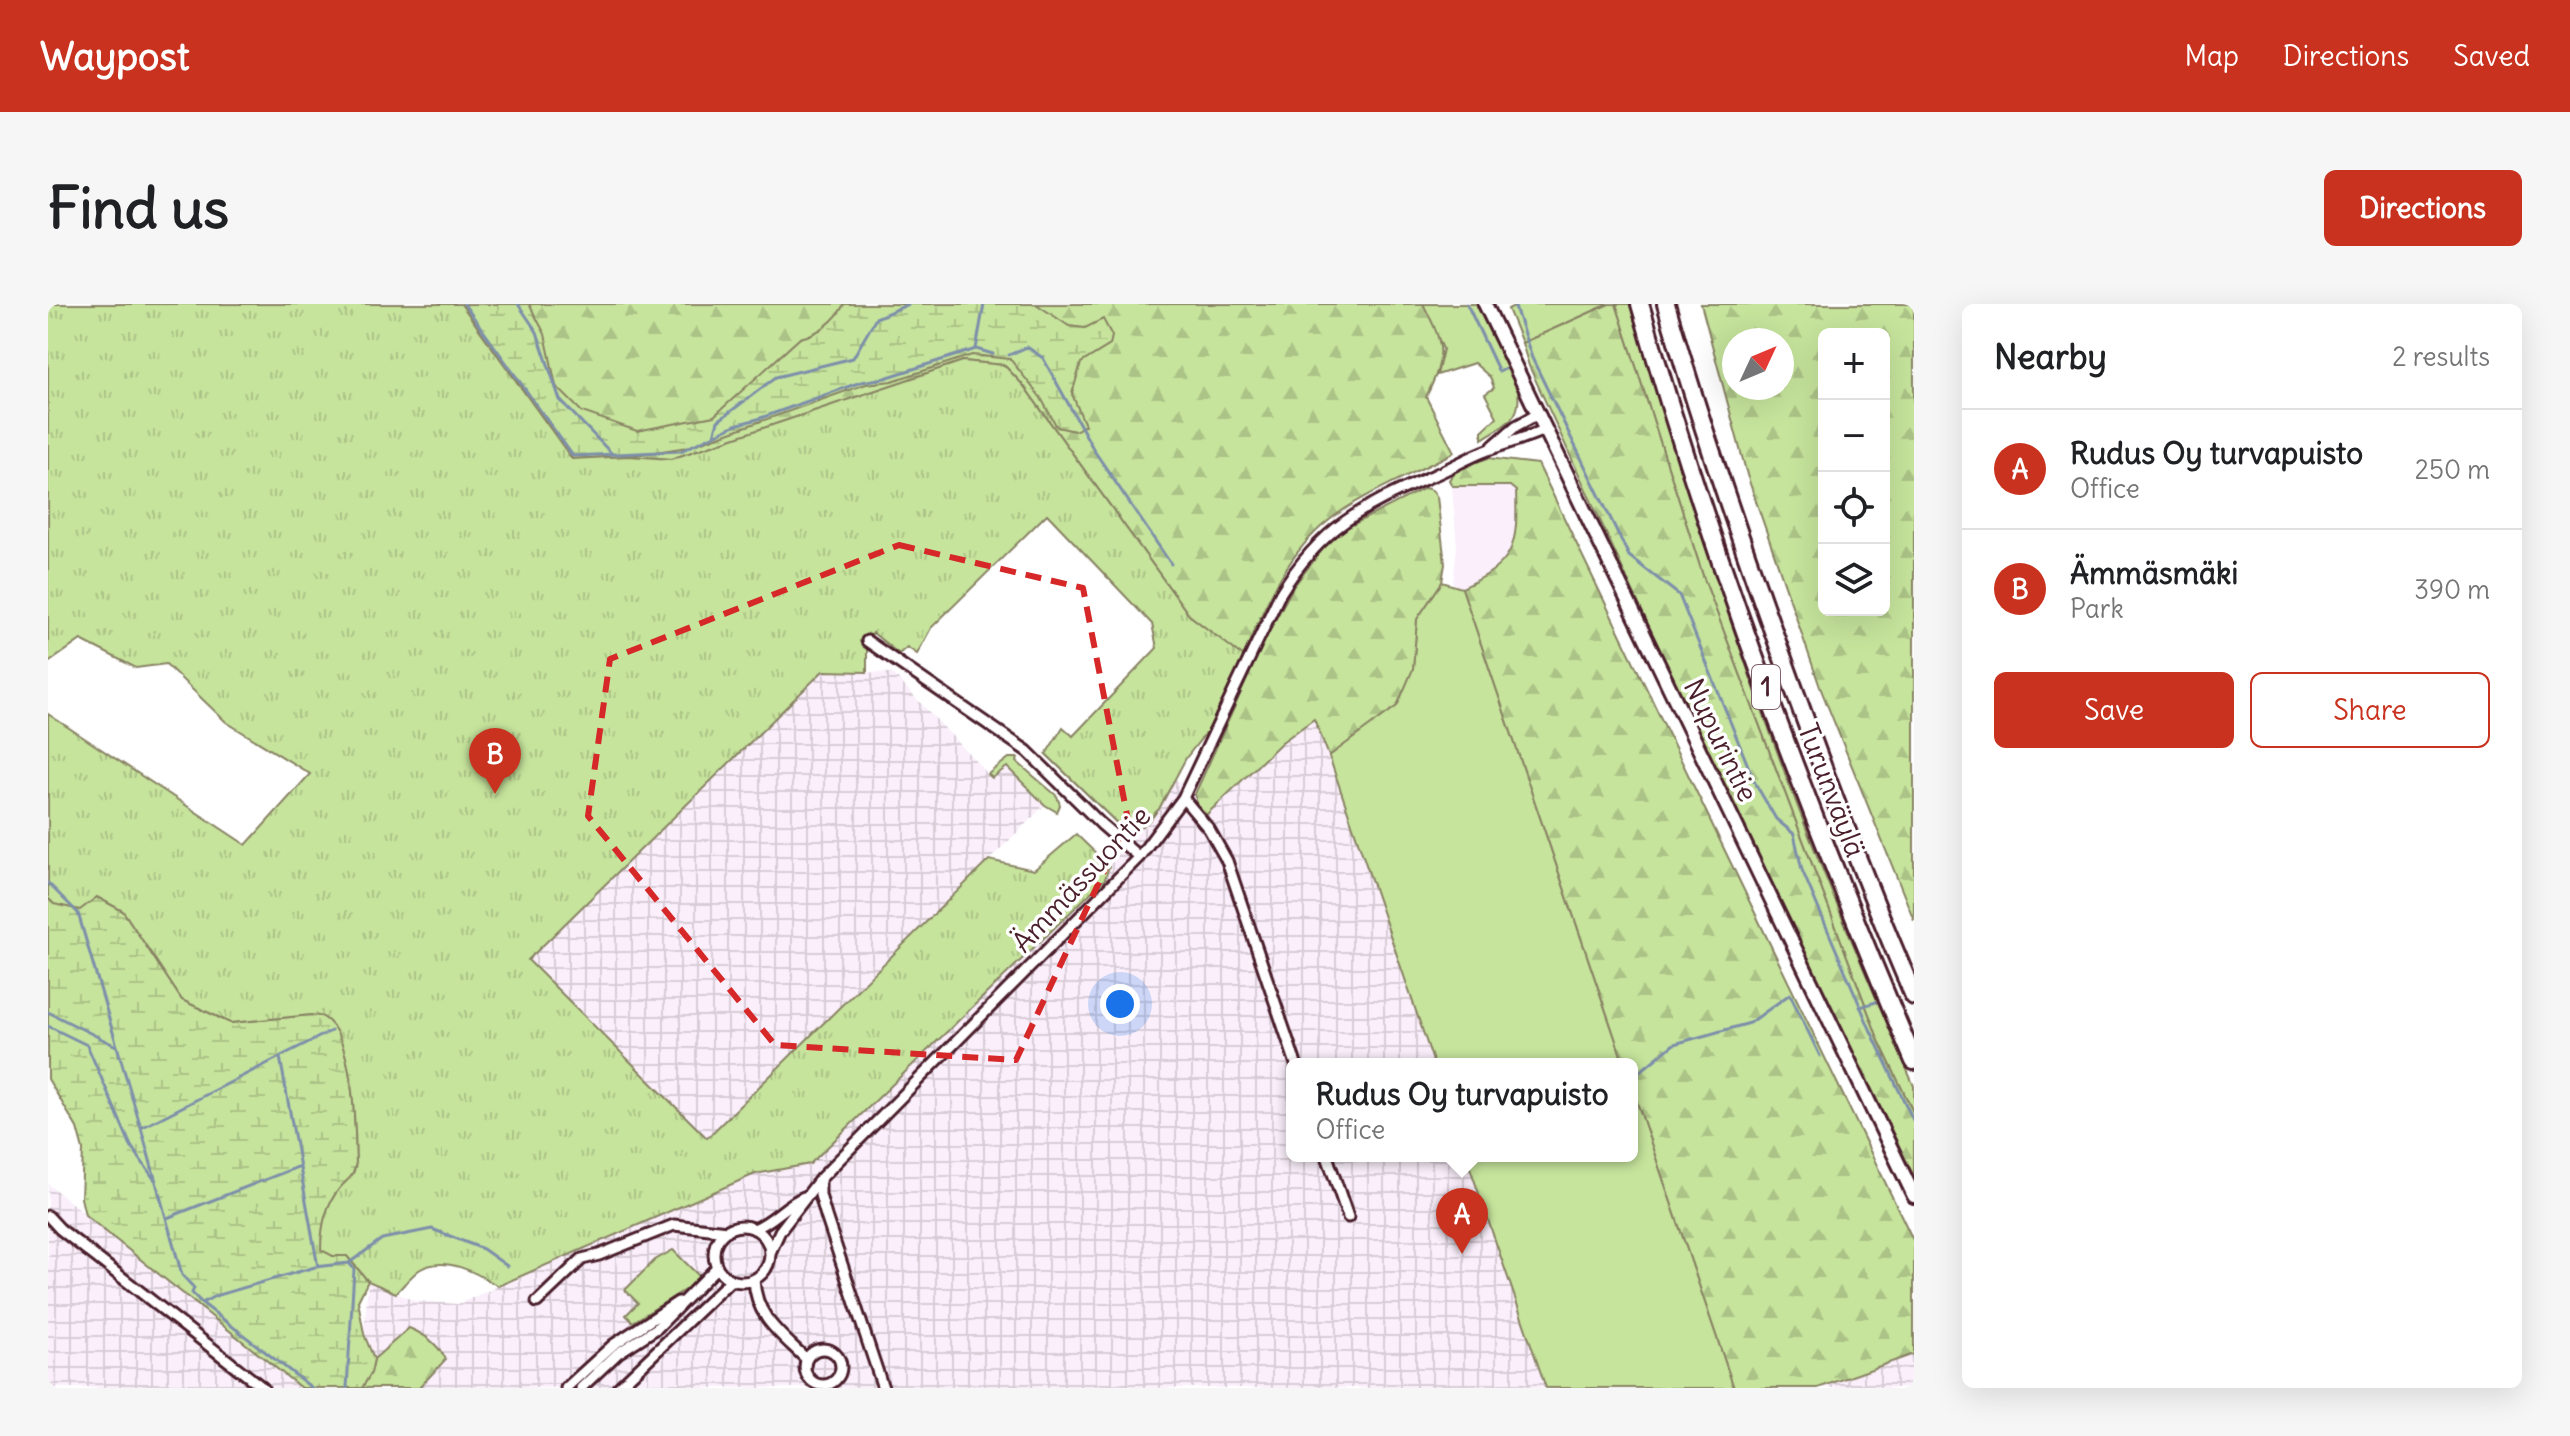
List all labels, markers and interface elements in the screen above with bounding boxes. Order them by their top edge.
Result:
text: Waypost [40,33,190,80]
text: Map [2184,38,2239,74]
text: Directions [2283,38,2409,74]
text: Saved [2453,38,2530,74]
button: Directions [2324,170,2522,246]
text: Find us [48,173,229,243]
north arrow [1722,328,1794,400]
map controls [1818,328,1890,616]
button: + [1818,328,1890,400]
text: Nearby [1994,335,2107,378]
text: 2 results [2392,340,2490,373]
button: − [1818,400,1890,472]
text: Rudus Oy turvapuisto [2070,434,2363,472]
text: A [2012,453,2028,486]
text: 250 m [2415,453,2490,486]
button: locate [1818,472,1890,544]
text: Office [2070,472,2140,505]
button: layers [1818,544,1890,616]
text: Ämmäsmäki [2070,554,2238,592]
text: B [2011,573,2029,606]
text: 390 m [2414,573,2490,606]
text: Park [2070,592,2124,625]
road number: 1 [1752,665,1780,709]
button: Save [1994,672,2234,748]
button: Share [2250,672,2490,748]
street label: Nupurintie [1676,673,1766,807]
street label: Turunväylä [1790,718,1874,862]
pin: B [469,728,521,794]
street label: Ämmässuontie [1003,798,1158,960]
your location [1100,984,1140,1024]
popup [1286,1058,1638,1162]
text: Rudus Oy turvapuisto [1315,1075,1609,1113]
text: Office [1315,1113,1385,1146]
pin: A [1436,1188,1488,1254]

